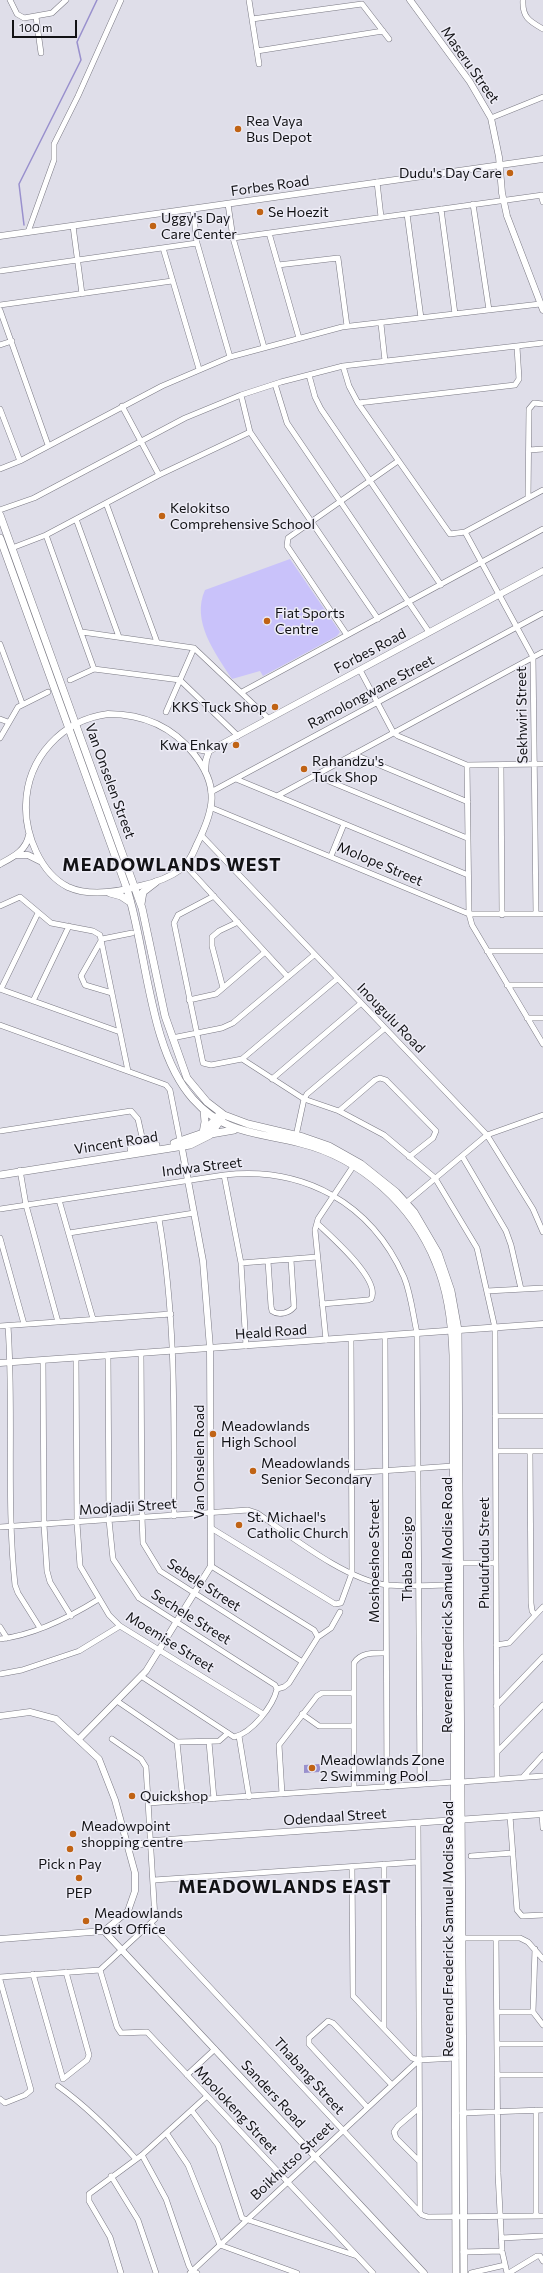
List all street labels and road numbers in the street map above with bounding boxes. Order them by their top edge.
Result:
street label: Maseru Street [437,23,503,107]
street label: Forbes Road [230,172,310,200]
street label: Forbes Road [331,625,409,677]
street label: Ramolongwane Street [305,652,437,732]
street label: Sekhwiri Street [513,666,531,764]
street label: Van Onselen Street [81,721,139,841]
street label: Molope Street [335,838,425,890]
street label: Inougulu Road [354,980,428,1056]
street label: Vincent Road [73,1128,159,1158]
street label: Indwa Street [161,1154,243,1180]
street label: Heald Road [234,1321,308,1343]
street label: Van Onselen Road [191,1405,207,1519]
street label: Reverend Frederick Samuel Modise Road [439,1477,455,1733]
street label: Modjadji Street [78,1495,178,1519]
street label: Phudufudu Street [476,1497,492,1609]
street label: Moshoeshoe Street [366,1499,382,1623]
street label: Thaba Bosigo [399,1516,415,1602]
street label: Sebele Street [164,1555,244,1615]
street label: Sechele Street [148,1586,234,1648]
street label: Moemise Street [123,1608,217,1676]
street label: Reverend Frederick Samuel Modise Road [440,1801,456,2057]
street label: Odendaal Street [283,1805,387,1829]
street label: Thabang Street [270,2034,348,2118]
street label: Sanders Road [237,2057,309,2131]
street label: Mpolokeng Street [191,2062,281,2158]
street label: Boikhutso Street [247,2118,337,2204]

